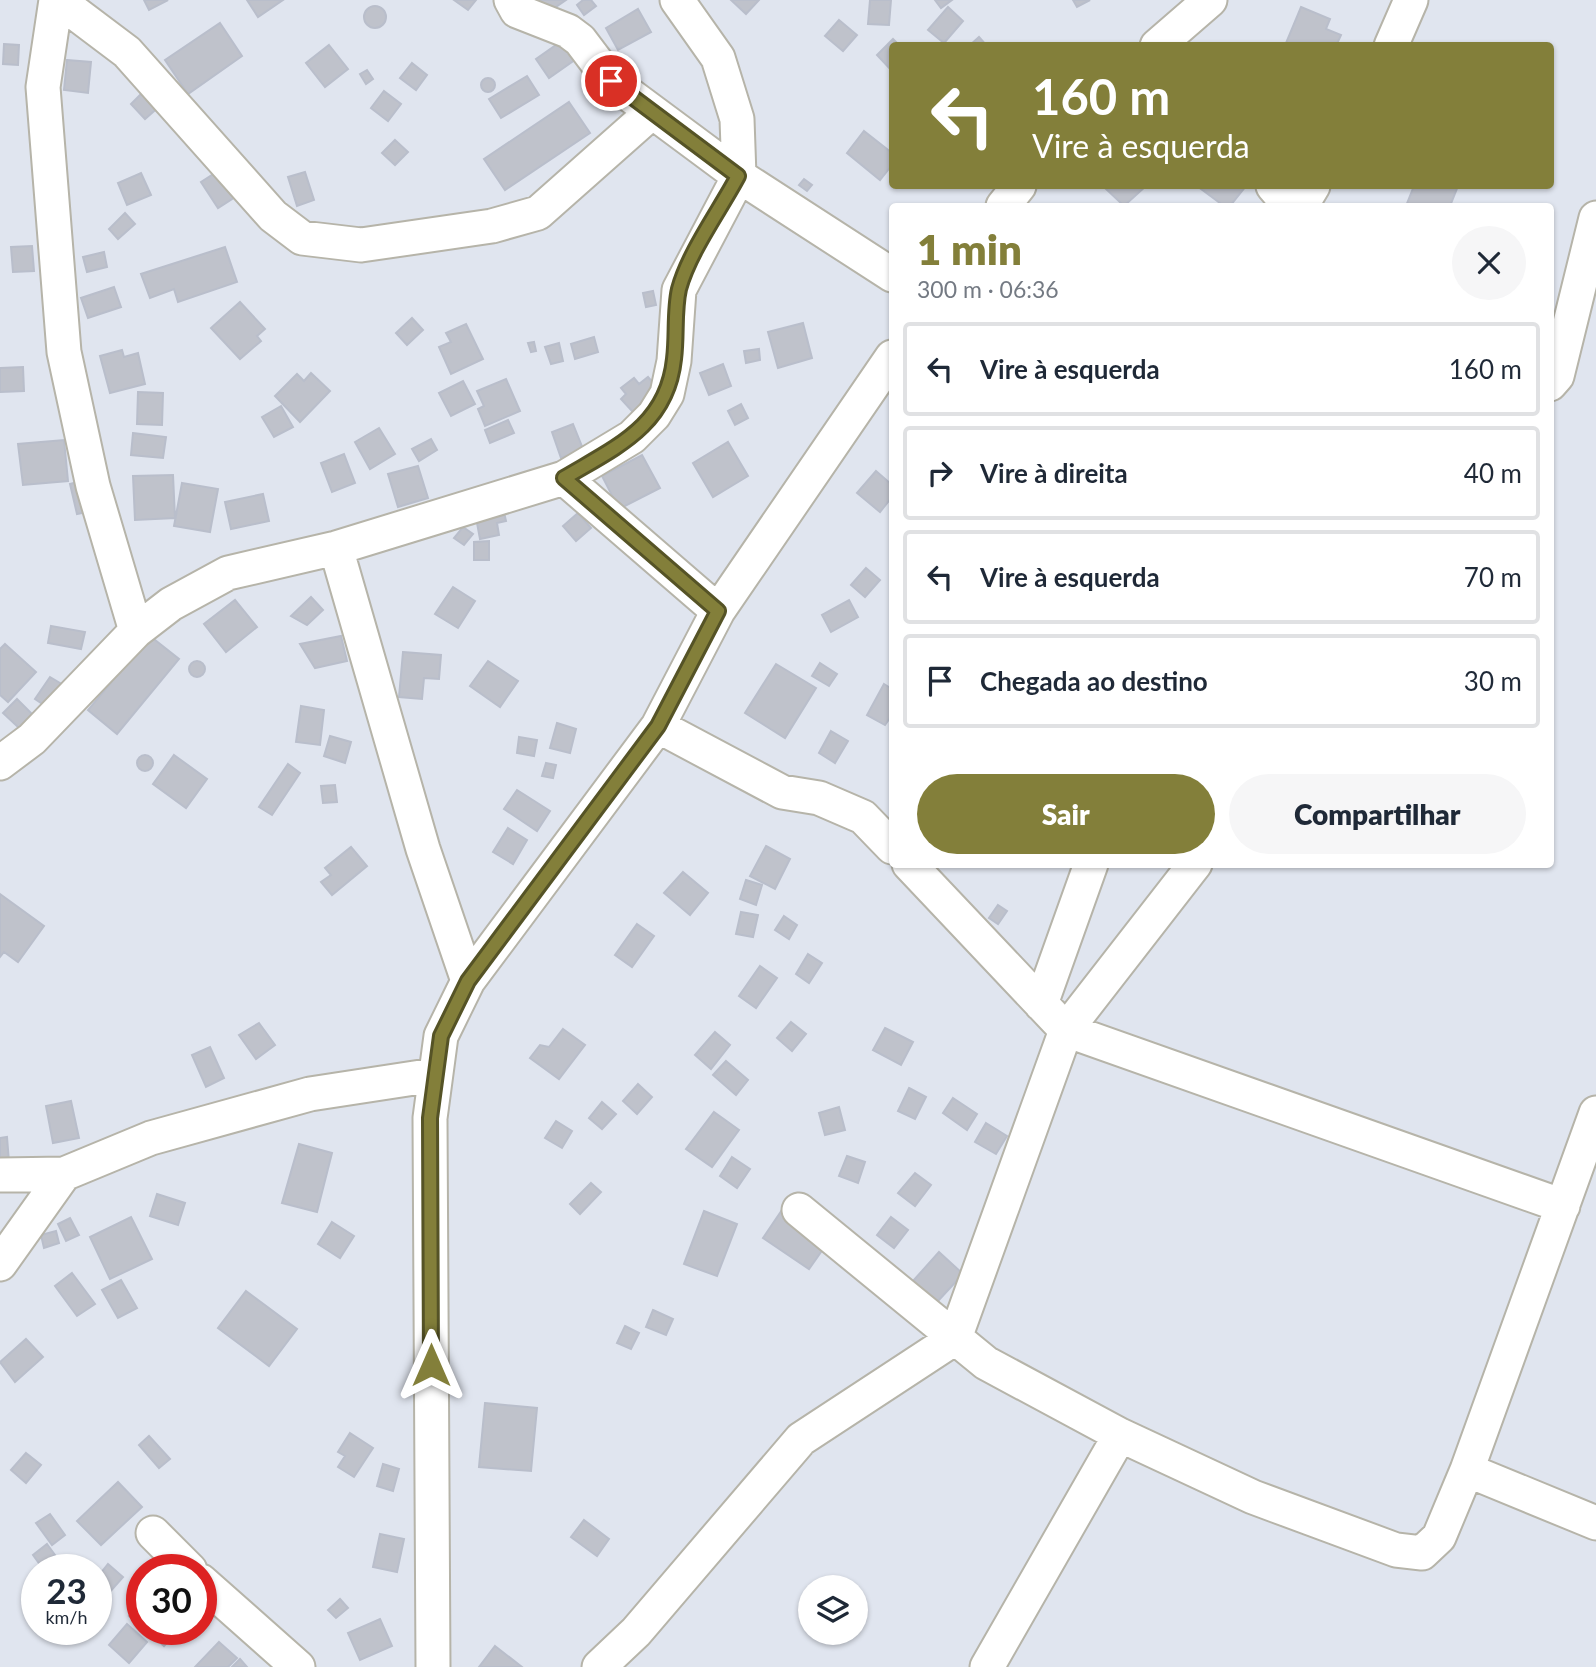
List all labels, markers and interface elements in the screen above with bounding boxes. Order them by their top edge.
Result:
pin [581,51,641,111]
icon: arrive [592,62,630,100]
text: 160 m [1032,67,1170,125]
icon: left [917,70,1008,161]
text: Vire à esquerda [1032,126,1250,165]
text: 1 min [917,224,1022,274]
button: close [1452,226,1526,300]
text: 300 m · 06:36 [917,275,1059,303]
icon: left [921,350,959,388]
text: Vire à esquerda [980,353,1160,385]
text: 160 m [1449,353,1522,385]
icon: right [921,454,959,492]
text: Vire à direita [980,457,1128,489]
text: 40 m [1464,457,1522,489]
icon: left [921,558,959,596]
text: Vire à esquerda [980,561,1160,593]
text: 70 m [1464,561,1522,593]
icon: arrive [921,662,959,700]
text: Chegada ao destino [980,665,1208,697]
text: 30 m [1464,665,1522,697]
button: Sair [917,774,1215,854]
button: Compartilhar [1229,774,1526,854]
position arrow [394,1328,468,1402]
speed limit sign: 30 [126,1554,217,1645]
text: 23 [46,1569,87,1611]
map controls [798,1575,868,1645]
button: layers [798,1575,868,1645]
text: km/h [45,1606,88,1628]

